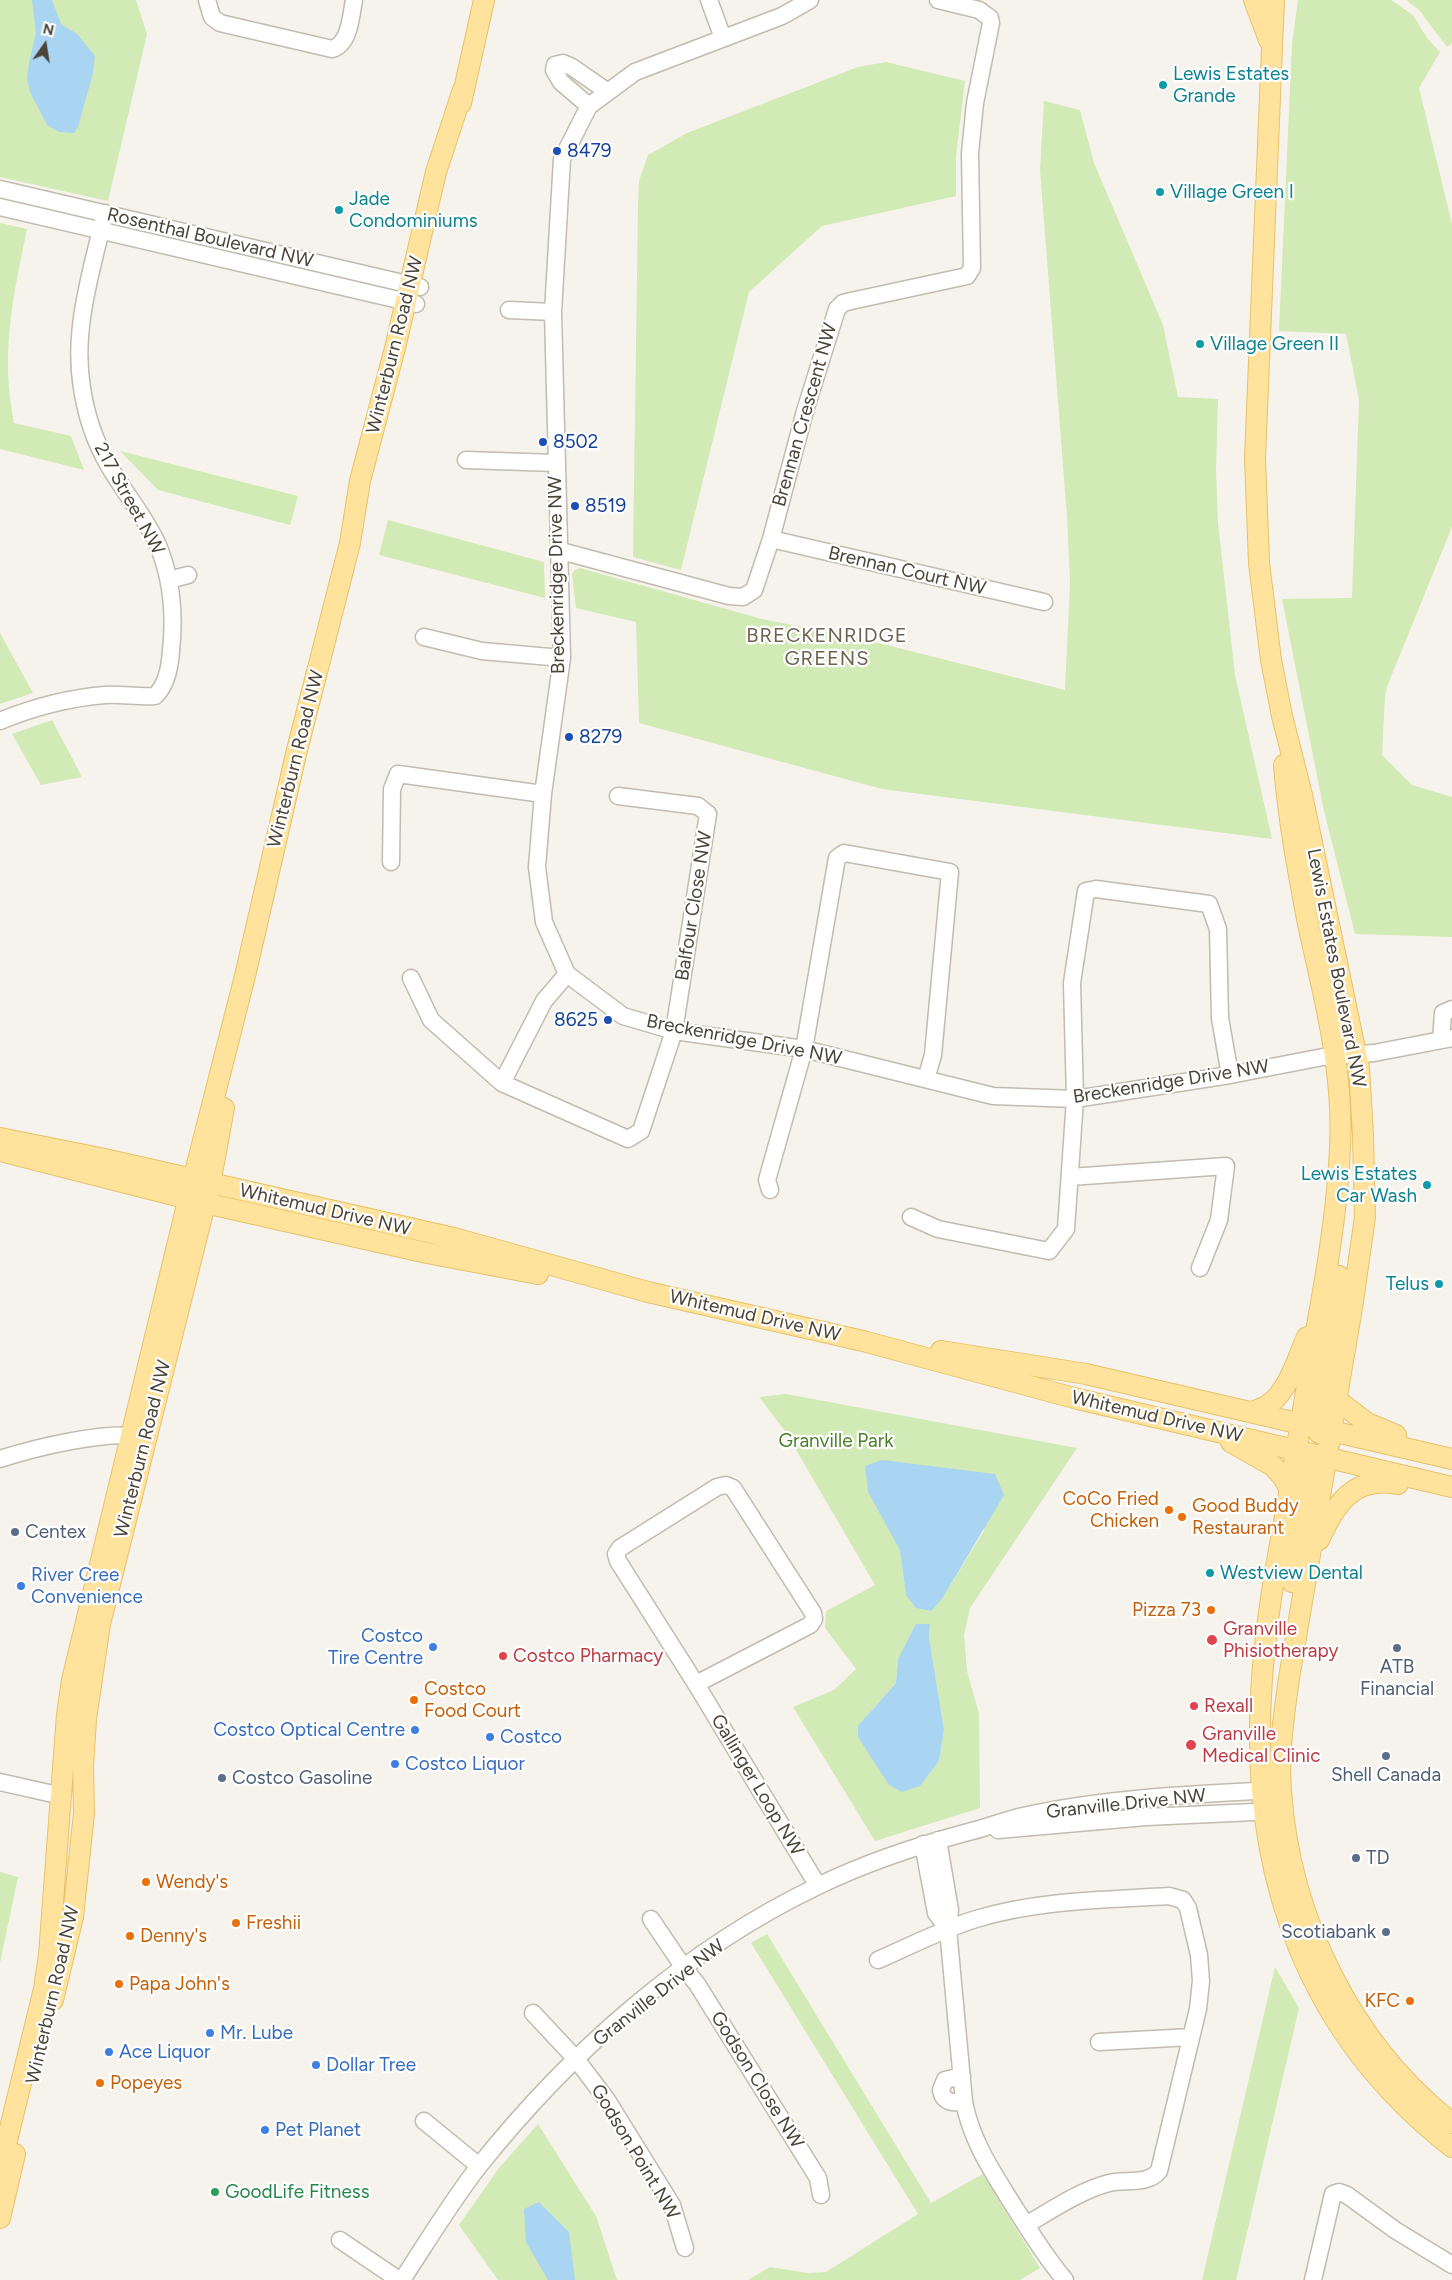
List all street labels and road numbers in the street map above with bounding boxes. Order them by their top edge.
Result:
street label: Rosenthal Boulevard NW [105,203,315,273]
street label: Winterburn Road NW [362,254,428,436]
street label: Brennan Crescent NW [768,321,842,509]
street label: 217 Street NW [89,439,169,559]
street label: Breckenridge Drive NW [544,476,570,674]
street label: Brennan Court NW [826,542,988,600]
street label: Winterburn Road NW [263,668,329,850]
street label: Balfour Close NW [671,830,717,982]
street label: Lewis Estates Boulevard NW [1302,847,1370,1089]
street label: Breckenridge Drive NW [644,1010,844,1070]
street label: Breckenridge Drive NW [1071,1055,1271,1109]
street label: Whitemud Drive NW [237,1179,413,1241]
street label: Whitemud Drive NW [667,1285,843,1347]
street label: Winterburn Road NW [110,1358,176,1540]
street label: Whitemud Drive NW [1069,1386,1245,1448]
street label: Gallinger Loop NW [706,1710,808,1860]
street label: Granville Drive NW [1045,1784,1207,1824]
street label: Winterburn Road NW [21,1904,85,2086]
street label: Granville Drive NW [589,1935,729,2051]
street label: Godson Close NW [706,2007,808,2153]
street label: Godson Point NW [586,2080,684,2224]

